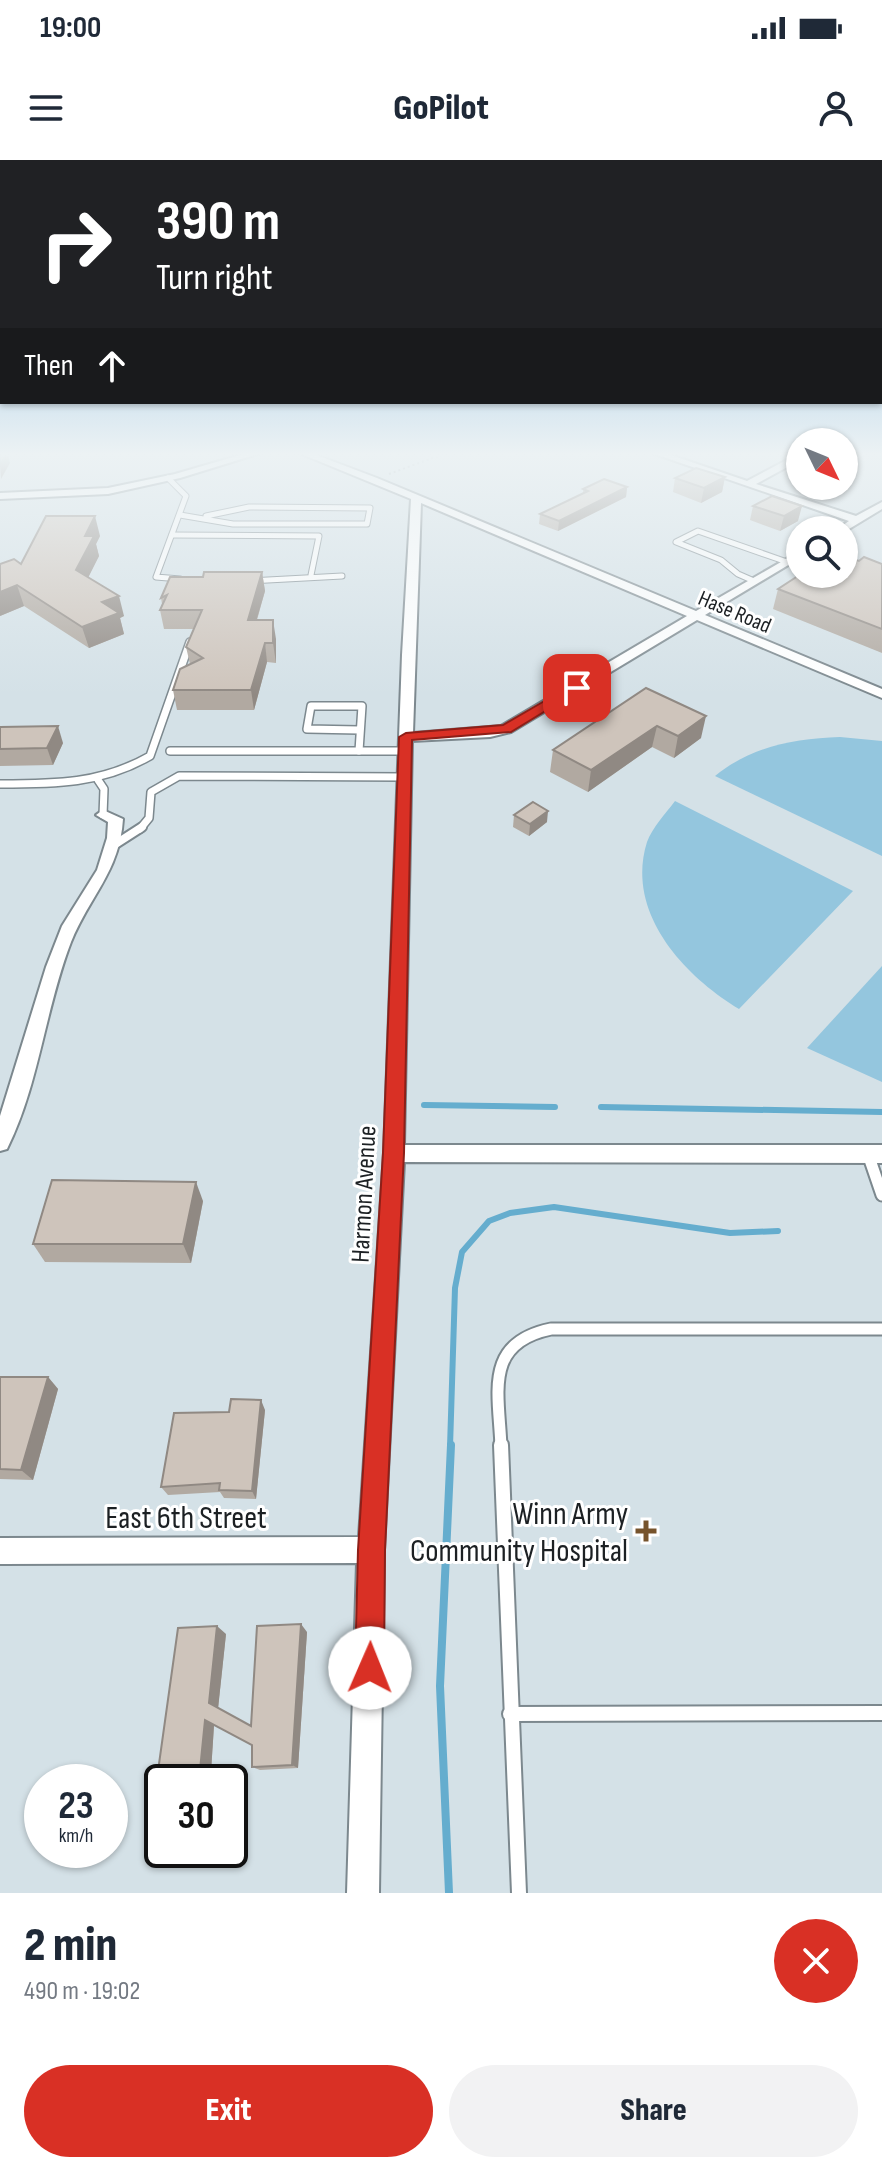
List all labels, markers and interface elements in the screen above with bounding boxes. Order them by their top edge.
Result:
text: 19:00 [40,10,101,46]
icon: menu [24,86,68,130]
icon: person [814,86,858,130]
text: GoPilot [393,87,489,130]
text: 390 m [156,189,280,256]
icon: right [24,192,128,296]
text: Turn right [156,257,273,300]
icon: ahead [90,344,134,388]
text: Then [24,348,74,384]
north arrow [786,428,858,500]
map controls [786,428,858,588]
button: search [786,516,858,588]
street label: Hase Road [694,585,775,640]
pin [543,654,611,722]
icon: arrive [555,666,599,710]
street label: Harmon Avenue [345,1125,384,1263]
place label: Winn Army Community Hospital [410,1495,628,1571]
street label: East 6th Street [105,1499,267,1538]
marker: Winn Army Community Hospital [635,1520,657,1542]
position arrow [328,1626,412,1710]
speed limit sign: 30 [144,1764,248,1868]
text: 23 [58,1782,94,1830]
text: km/h [59,1824,93,1848]
text: 2 min [24,1917,117,1974]
button: close [774,1919,858,2003]
text: 490 m · 19:02 [24,1976,140,2007]
button: Exit [24,2065,433,2157]
button: Share [449,2065,858,2157]

